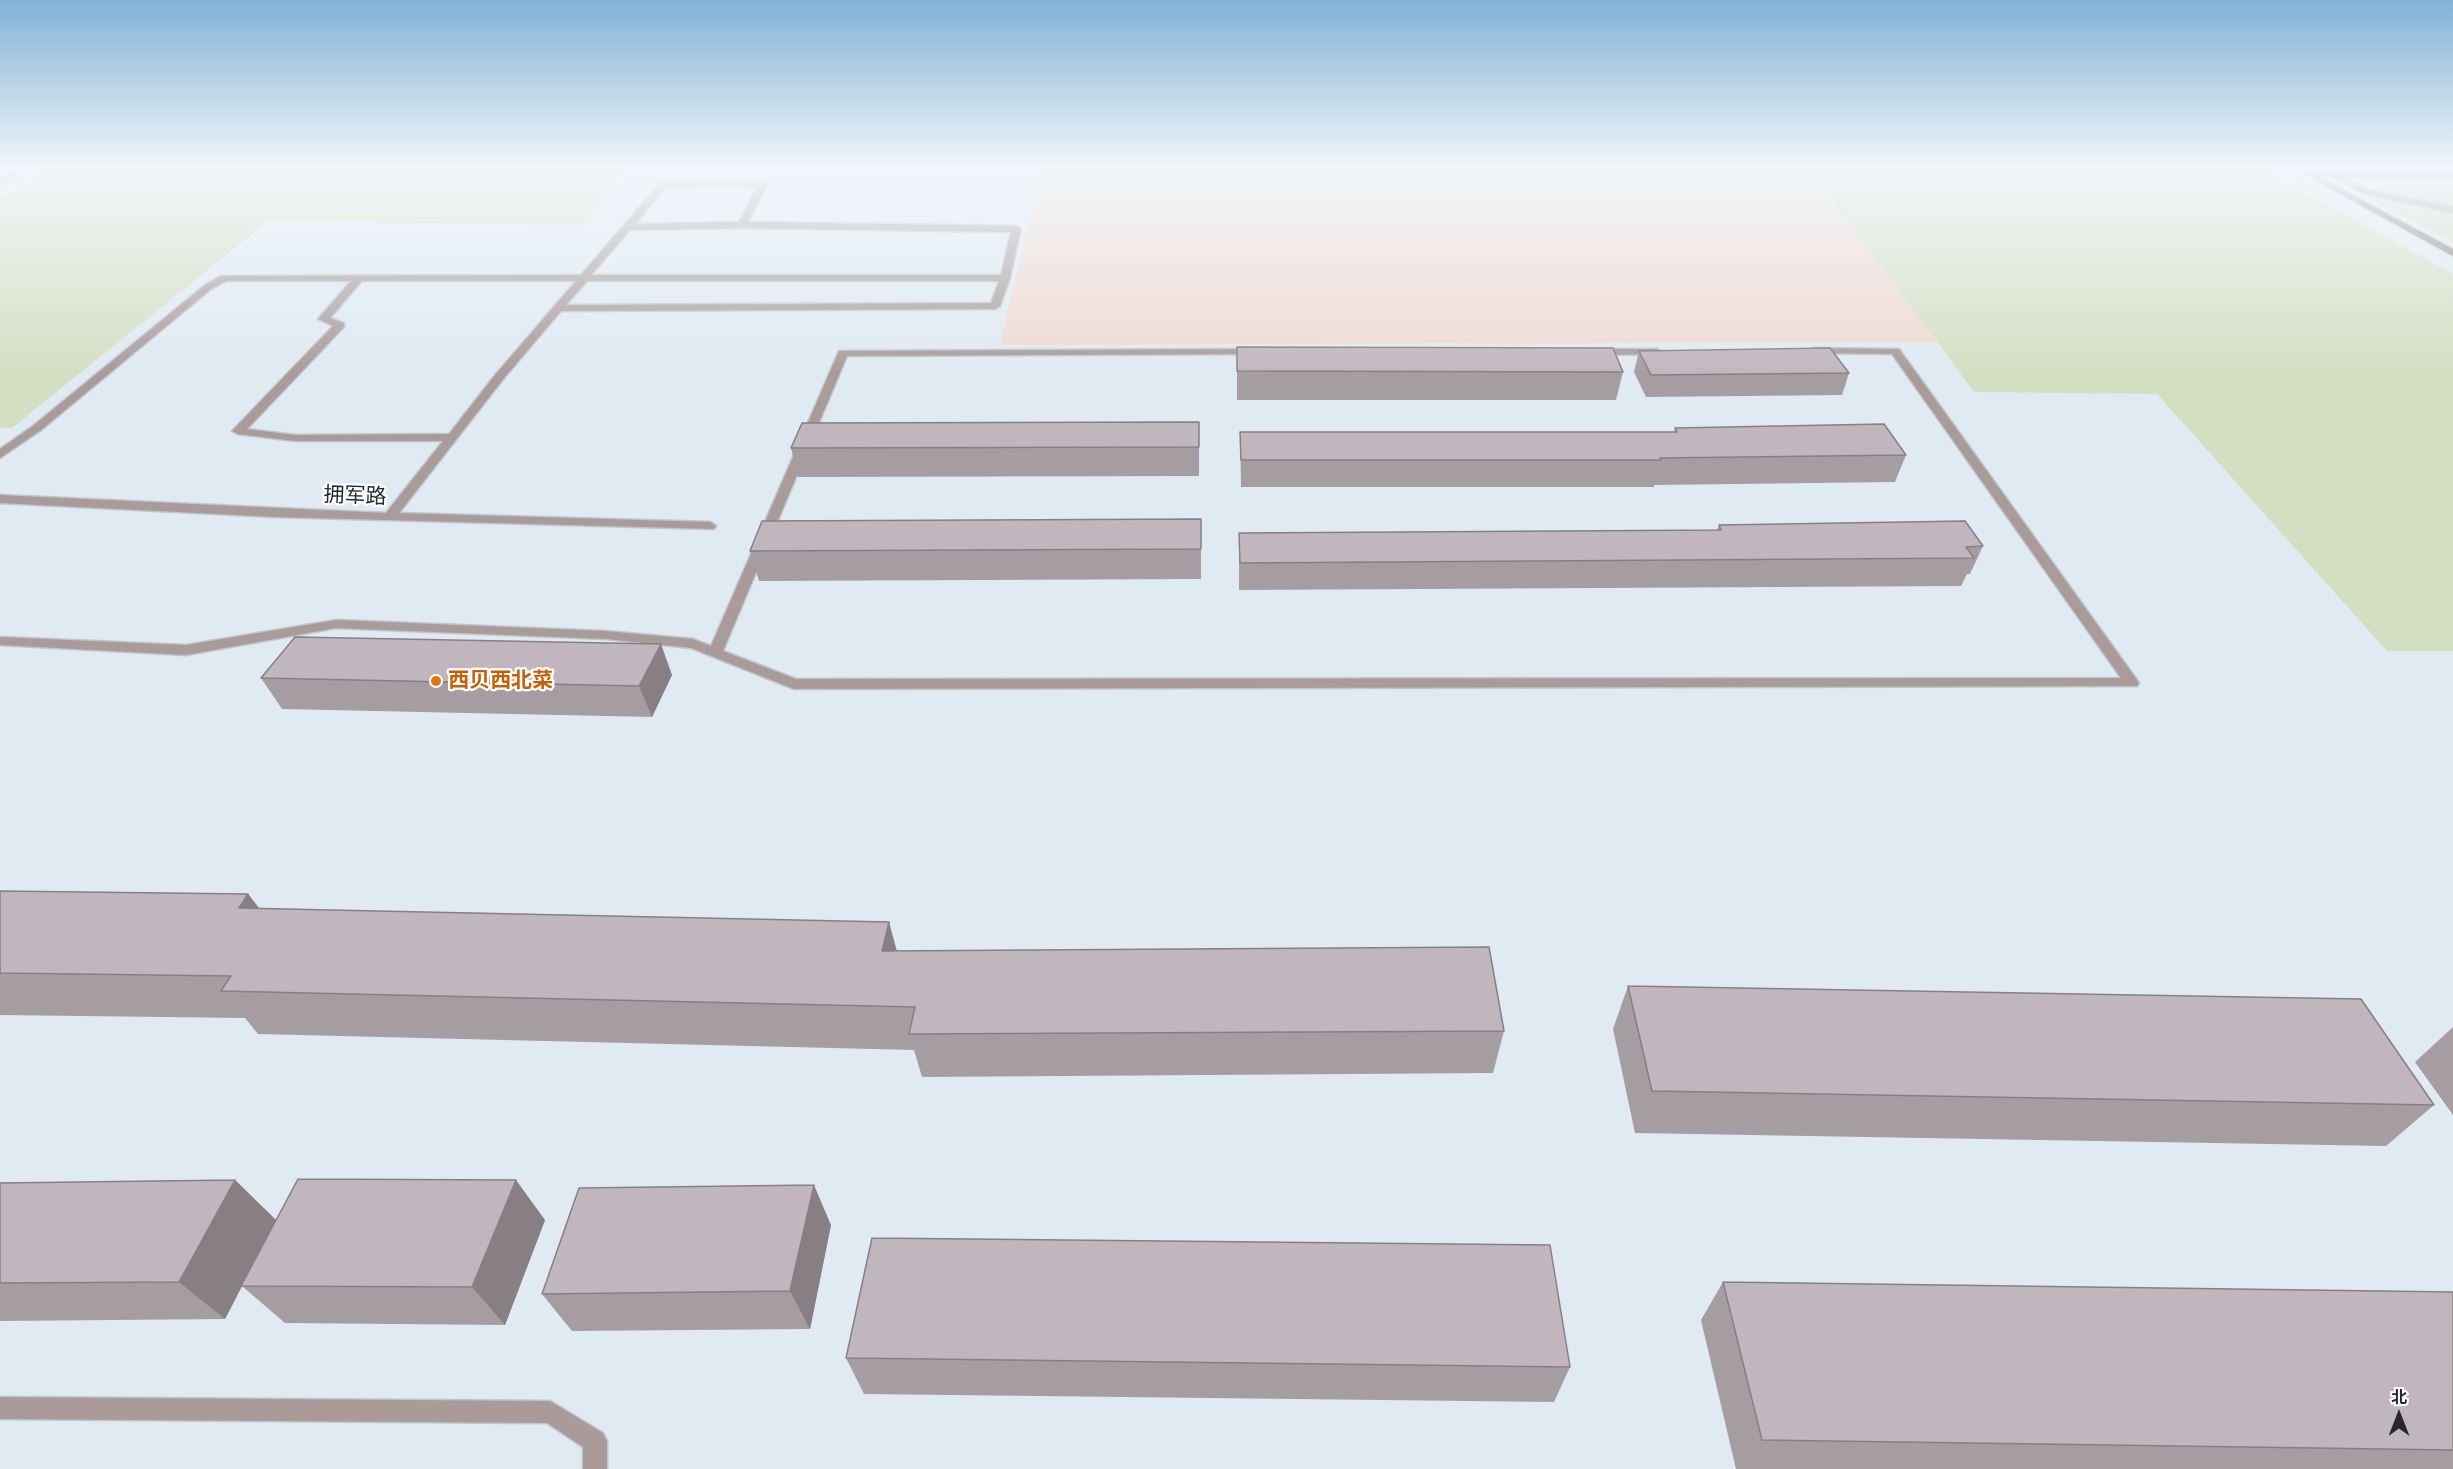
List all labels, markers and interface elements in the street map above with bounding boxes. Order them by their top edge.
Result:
street label: 拥军路 [323,482,387,510]
place label: 西贝西北菜 [448,668,553,694]
marker: 西贝西北菜 [429,674,443,688]
north arrow [2369,1385,2429,1445]
text: 北 [2391,1387,2407,1407]

